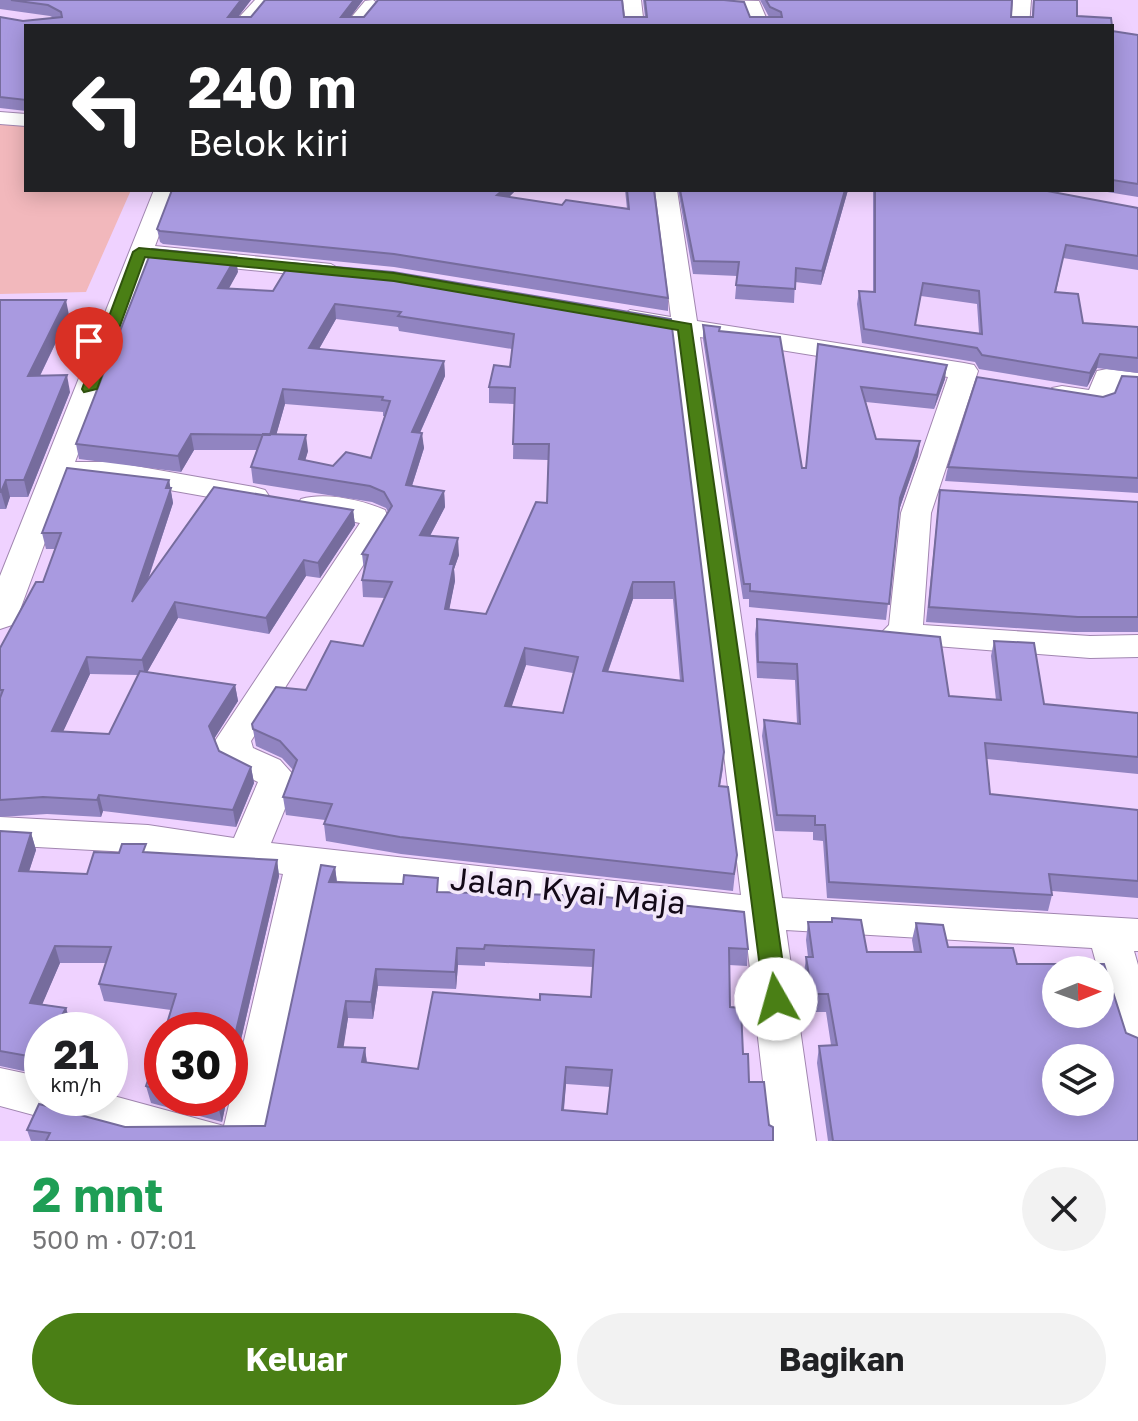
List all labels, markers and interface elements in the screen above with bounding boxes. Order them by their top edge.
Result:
text: 240 m [188,53,357,120]
icon: left [56,56,160,160]
text: Belok kiri [188,121,349,164]
pin [55,307,123,389]
icon: arrive [67,319,111,363]
street label: Jalan Kyai Maja [449,859,688,921]
north arrow [1042,956,1114,1028]
map controls [1042,956,1114,1116]
position arrow [734,957,818,1041]
speed limit sign: 30 [144,1012,248,1116]
text: 21 [54,1030,99,1078]
button: layers [1042,1044,1114,1116]
text: km/h [51,1072,101,1096]
text: 2 mnt [32,1165,164,1223]
button: close [1022,1167,1106,1251]
text: 500 m · 07:01 [32,1224,196,1255]
button: Keluar [32,1313,561,1405]
button: Bagikan [577,1313,1106,1405]

